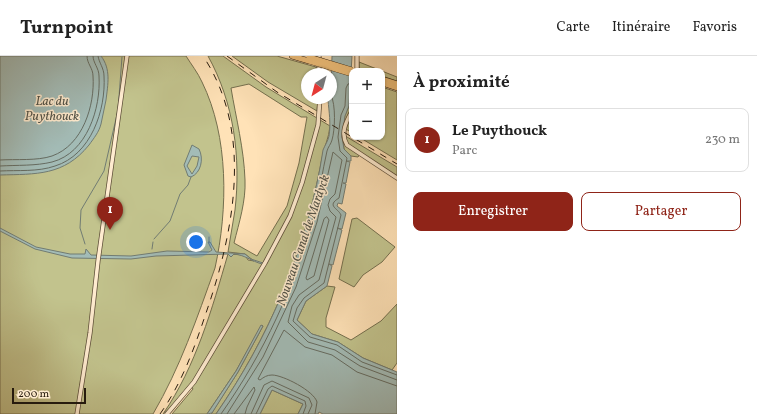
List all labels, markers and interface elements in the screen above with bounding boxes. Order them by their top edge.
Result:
text: Turnpoint [20,15,113,41]
text: Carte [556,18,590,37]
text: Itinéraire [612,18,671,37]
text: Favoris [693,18,737,37]
north arrow [301,68,337,104]
map controls [349,68,385,140]
button: + [349,68,385,104]
text: À proximité [413,71,510,94]
water label: Lac du Puythouck [25,93,79,126]
button: − [349,104,385,140]
text: Le Puythouck [452,121,547,142]
text: 1 [424,131,430,149]
text: 230 m [705,131,740,149]
text: Parc [452,142,477,160]
water label: Nouveau Canal de Mardyck [273,173,335,309]
button: Enregistrer [413,192,573,231]
button: Partager [581,192,741,231]
pin: 1 [97,197,123,230]
your location [186,232,206,252]
scale bar [12,386,86,405]
text: 200 m [18,387,49,402]

